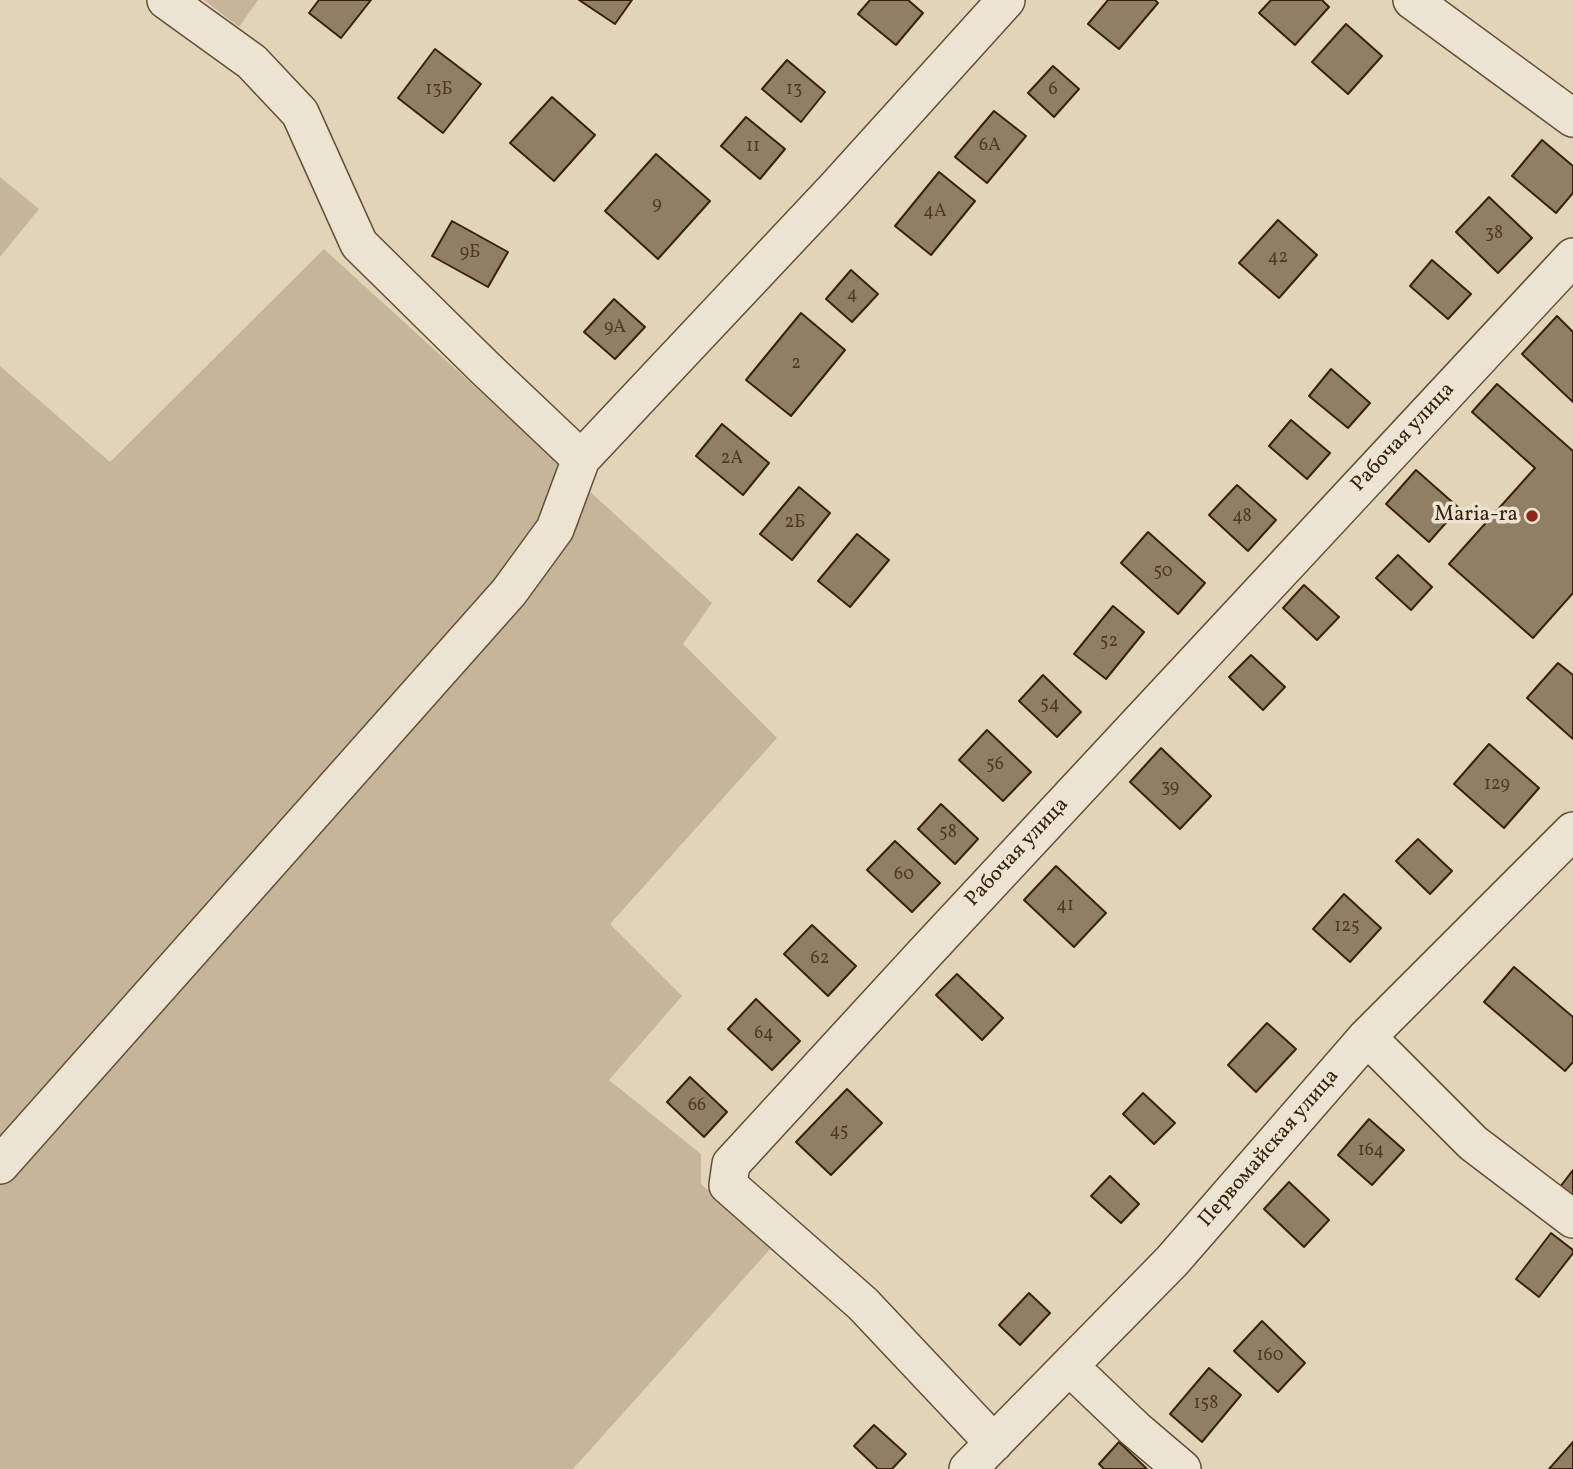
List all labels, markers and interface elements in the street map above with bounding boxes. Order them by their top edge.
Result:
house number: 13Б [425,80,453,102]
house number: 13 [786,80,802,102]
house number: 6 [1048,80,1058,102]
house number: 6А [979,136,1001,158]
house number: 11 [746,137,760,159]
house number: 9 [652,195,662,217]
house number: 4А [923,202,947,224]
house number: 38 [1485,224,1503,246]
house number: 9Б [460,243,480,265]
house number: 42 [1268,248,1288,270]
house number: 4 [847,285,857,307]
house number: 9А [604,318,626,340]
house number: 2 [791,354,801,376]
street label: Рабочая улица [1347,378,1461,498]
house number: 2А [721,449,743,471]
place label: Maria-ra [1434,503,1518,529]
house number: 48 [1232,507,1252,529]
marker: Maria-ra [1524,508,1540,524]
house number: 2Б [785,513,805,535]
house number: 50 [1153,562,1173,584]
house number: 52 [1100,632,1118,654]
house number: 54 [1040,695,1060,717]
house number: 56 [986,755,1004,777]
house number: 129 [1484,775,1510,797]
house number: 39 [1161,778,1179,800]
street label: Рабочая улица [961,793,1075,913]
house number: 58 [939,823,957,845]
house number: 60 [894,865,914,887]
house number: 41 [1056,896,1074,918]
house number: 125 [1334,917,1360,939]
house number: 62 [811,949,829,971]
house number: 64 [754,1024,774,1046]
street label: Первомайская улица [1194,1065,1346,1233]
house number: 66 [688,1096,706,1118]
house number: 45 [830,1122,848,1144]
house number: 164 [1358,1141,1384,1163]
house number: 160 [1257,1346,1283,1368]
house number: 158 [1194,1394,1218,1416]

